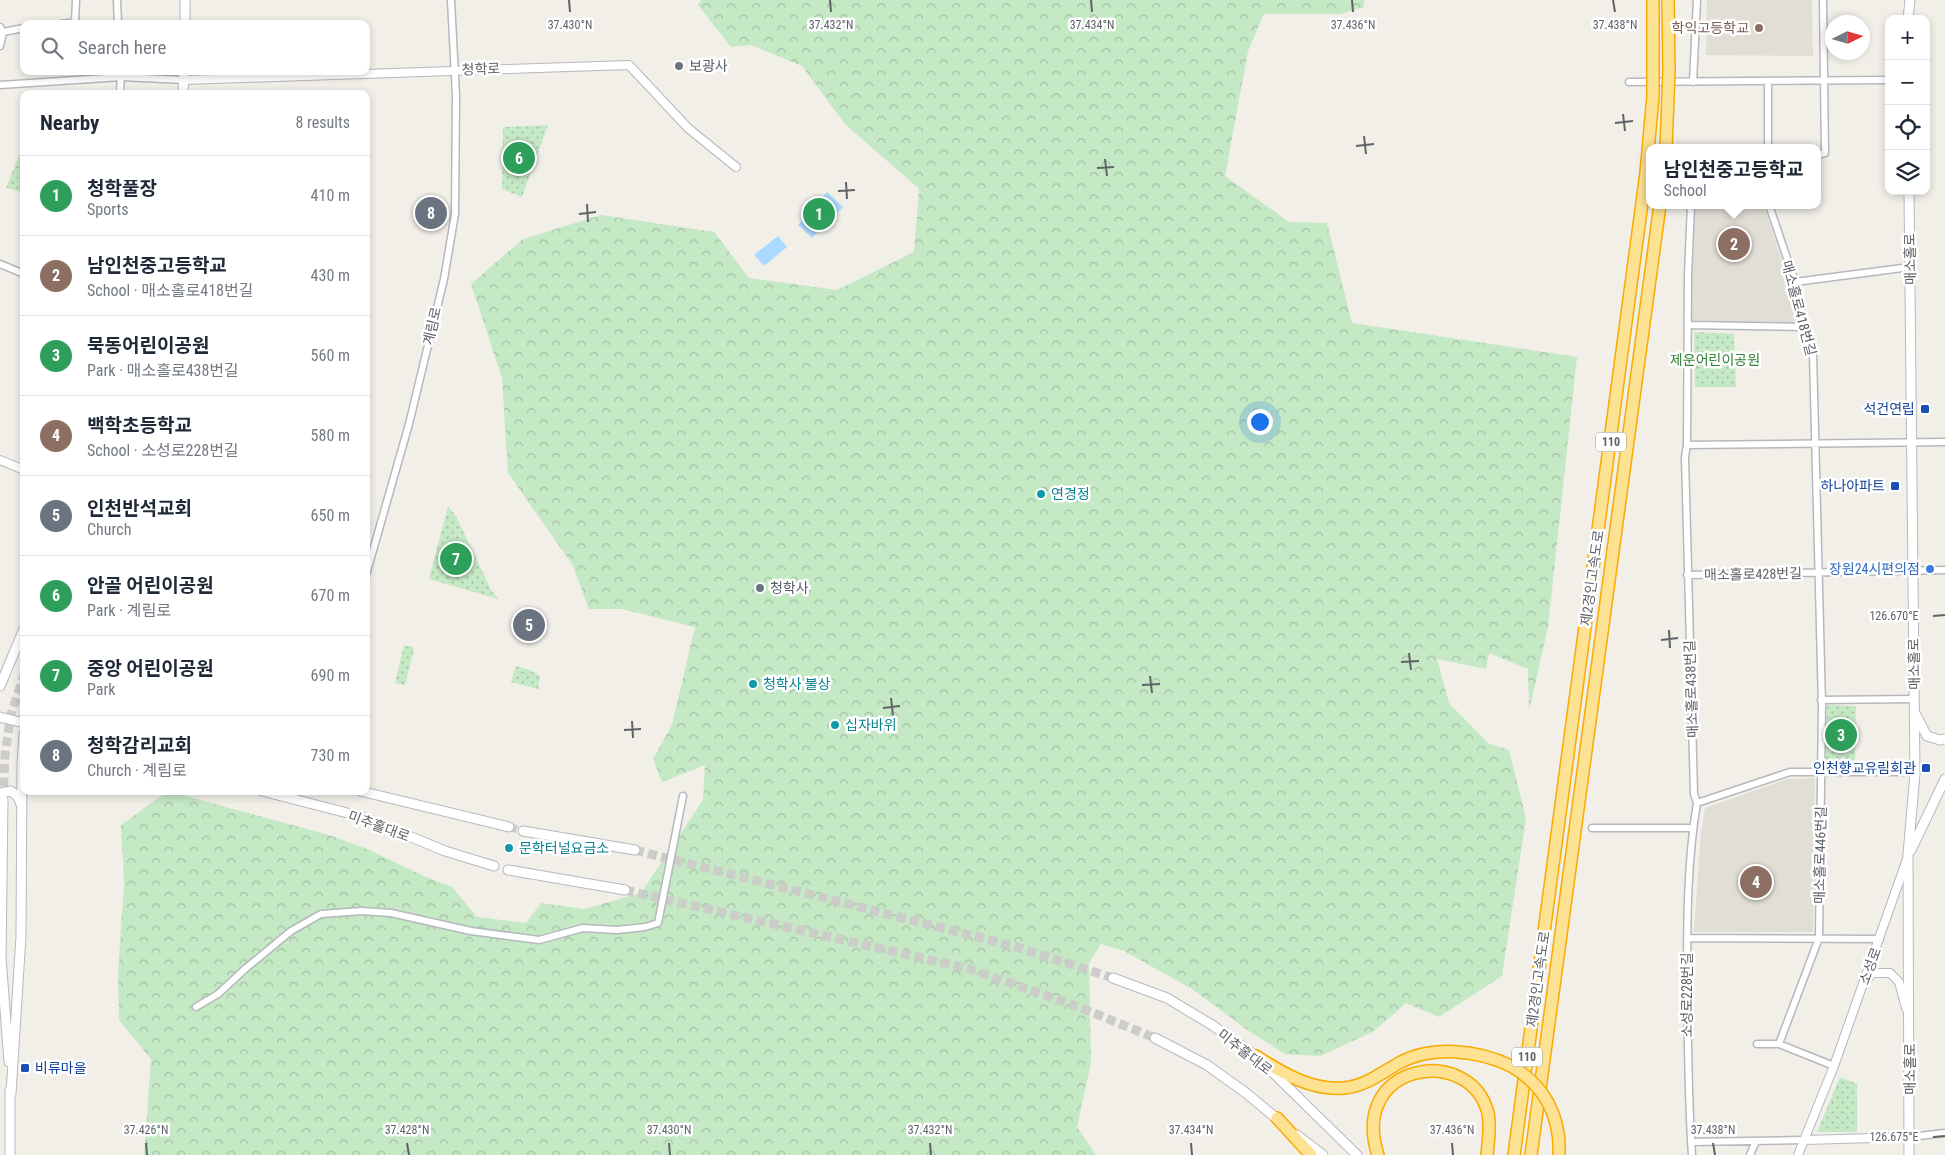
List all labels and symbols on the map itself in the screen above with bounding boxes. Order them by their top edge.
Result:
north arrow [1825,15,1870,60]
text: 37.430°N [548,18,592,32]
text: 37.432°N [809,18,853,32]
text: 37.434°N [1070,18,1114,32]
text: 37.436°N [1331,18,1375,32]
text: 37.438°N [1593,18,1637,32]
place label: 학익고등학교 [1672,20,1749,36]
marker: 학익고등학교 [1753,22,1765,34]
place label: 보광사 [689,58,728,74]
street label: 청학로 [461,60,501,78]
marker: 보광사 [673,60,685,72]
pin: 6 [503,139,535,177]
pin: 8 [415,194,447,232]
pin: 1 [803,195,835,233]
pin: 2 [1718,225,1750,263]
street label: 매소홀로 [1902,233,1918,285]
street label: 매소홀로418번길 [1779,259,1819,357]
street label: 계림로 [420,305,444,347]
park label: 제운어린이공원 [1670,352,1760,368]
place label: 석건연립 [1863,401,1915,417]
marker: 석건연립 [1919,403,1931,415]
your location [1247,409,1273,435]
road number: 110 [1596,432,1626,452]
place label: 하나아파트 [1821,478,1885,494]
marker: 하나아파트 [1889,480,1901,492]
place label: 연경정 [1051,486,1090,502]
marker: 연경정 [1035,488,1047,500]
street label: 제2경인고속도로 [1577,529,1607,627]
pin: 7 [440,540,472,578]
place label: 장원24시편의점 [1829,561,1920,577]
marker: 장원24시편의점 [1924,563,1936,575]
street label: 매소홀로428번길 [1704,565,1802,583]
place label: 청학사 [770,580,809,596]
marker: 청학사 [754,582,766,594]
pin: 5 [513,606,545,644]
text: 126.670°E [1869,609,1919,623]
street label: 매소홀로 [1906,638,1922,690]
street label: 매소홀로438번길 [1681,640,1701,738]
place label: 청학사 불상 [763,676,831,692]
marker: 청학사 불상 [747,678,759,690]
pin: 3 [1825,716,1857,754]
place label: 십자바위 [845,717,897,733]
marker: 십자바위 [829,719,841,731]
place label: 인천향교유림회관 [1813,760,1916,776]
marker: 인천향교유림회관 [1920,762,1932,774]
street label: 매소홀로446번길 [1811,806,1829,904]
street label: 미추홀대로 [346,807,412,845]
place label: 문학터널요금소 [519,840,609,856]
marker: 문학터널요금소 [503,842,515,854]
pin: 4 [1740,863,1772,901]
street label: 제2경인고속도로 [1523,930,1553,1028]
street label: 소성로 [1856,945,1884,987]
street label: 소성로228번길 [1679,952,1695,1038]
street label: 미추홀대로 [1215,1026,1275,1078]
street label: 매소홀로 [1902,1043,1918,1095]
road number: 110 [1512,1048,1542,1066]
place label: 비류마을 [35,1060,87,1076]
marker: 비류마을 [19,1062,31,1074]
text: 37.426°N [124,1123,168,1137]
text: 37.428°N [385,1123,429,1137]
text: 37.430°N [647,1123,691,1137]
text: 37.432°N [908,1123,952,1137]
text: 37.434°N [1169,1123,1213,1137]
text: 37.436°N [1430,1123,1474,1137]
text: 37.438°N [1691,1123,1735,1137]
text: 126.675°E [1869,1130,1919,1144]

